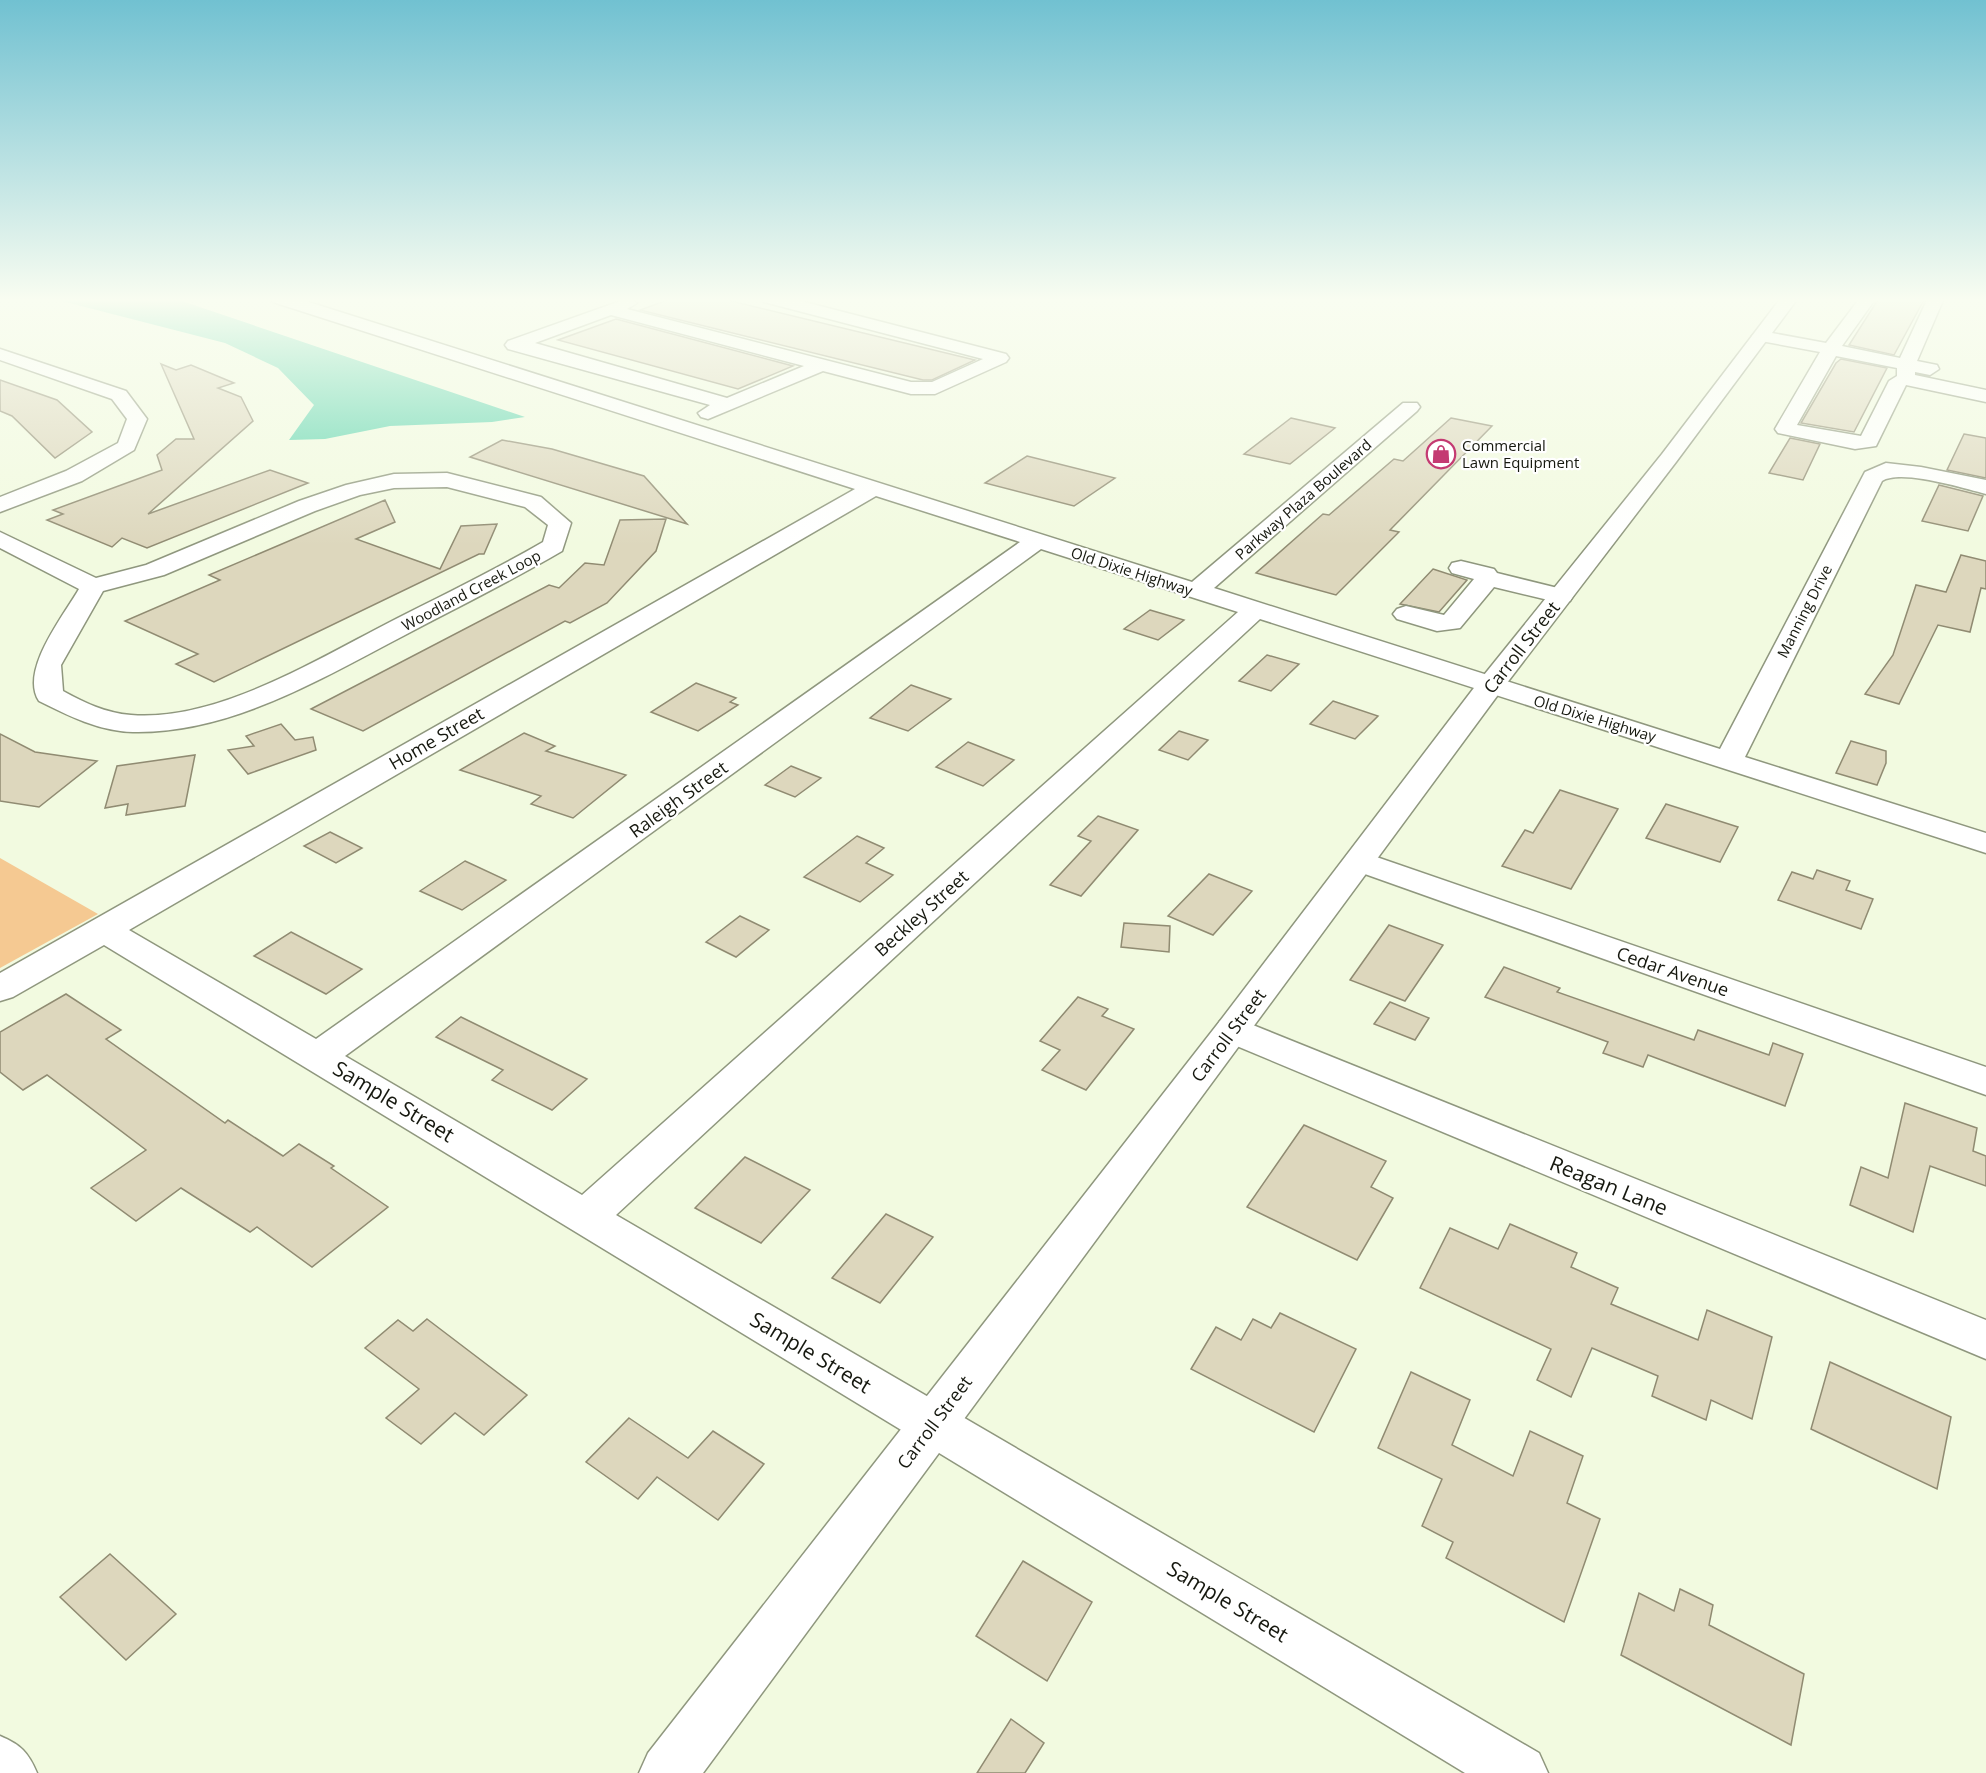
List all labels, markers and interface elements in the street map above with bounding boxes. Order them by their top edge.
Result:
street label: Parkway Plaza Boulevard [1231,434,1375,564]
place label: Commercial Lawn Equipment [1462,435,1579,472]
shop icon: Commercial Lawn Equipment [1425,438,1457,470]
street label: Old Dixie Highway [1069,542,1196,600]
street label: Woodland Creek Loop [398,545,544,635]
street label: Manning Drive [1772,561,1836,661]
street label: Carroll Street [1477,596,1565,698]
street label: Old Dixie Highway [1531,690,1659,746]
street label: Home Street [384,701,488,775]
street label: Raleigh Street [624,755,732,843]
street label: Beckley Street [869,864,973,962]
street label: Cedar Avenue [1614,941,1732,1001]
street label: Carroll Street [1185,983,1271,1087]
street label: Sample Street [328,1054,460,1148]
street label: Reagan Lane [1546,1149,1672,1221]
street label: Sample Street [745,1305,877,1399]
street label: Carroll Street [891,1370,977,1474]
street label: Sample Street [1162,1554,1294,1648]

